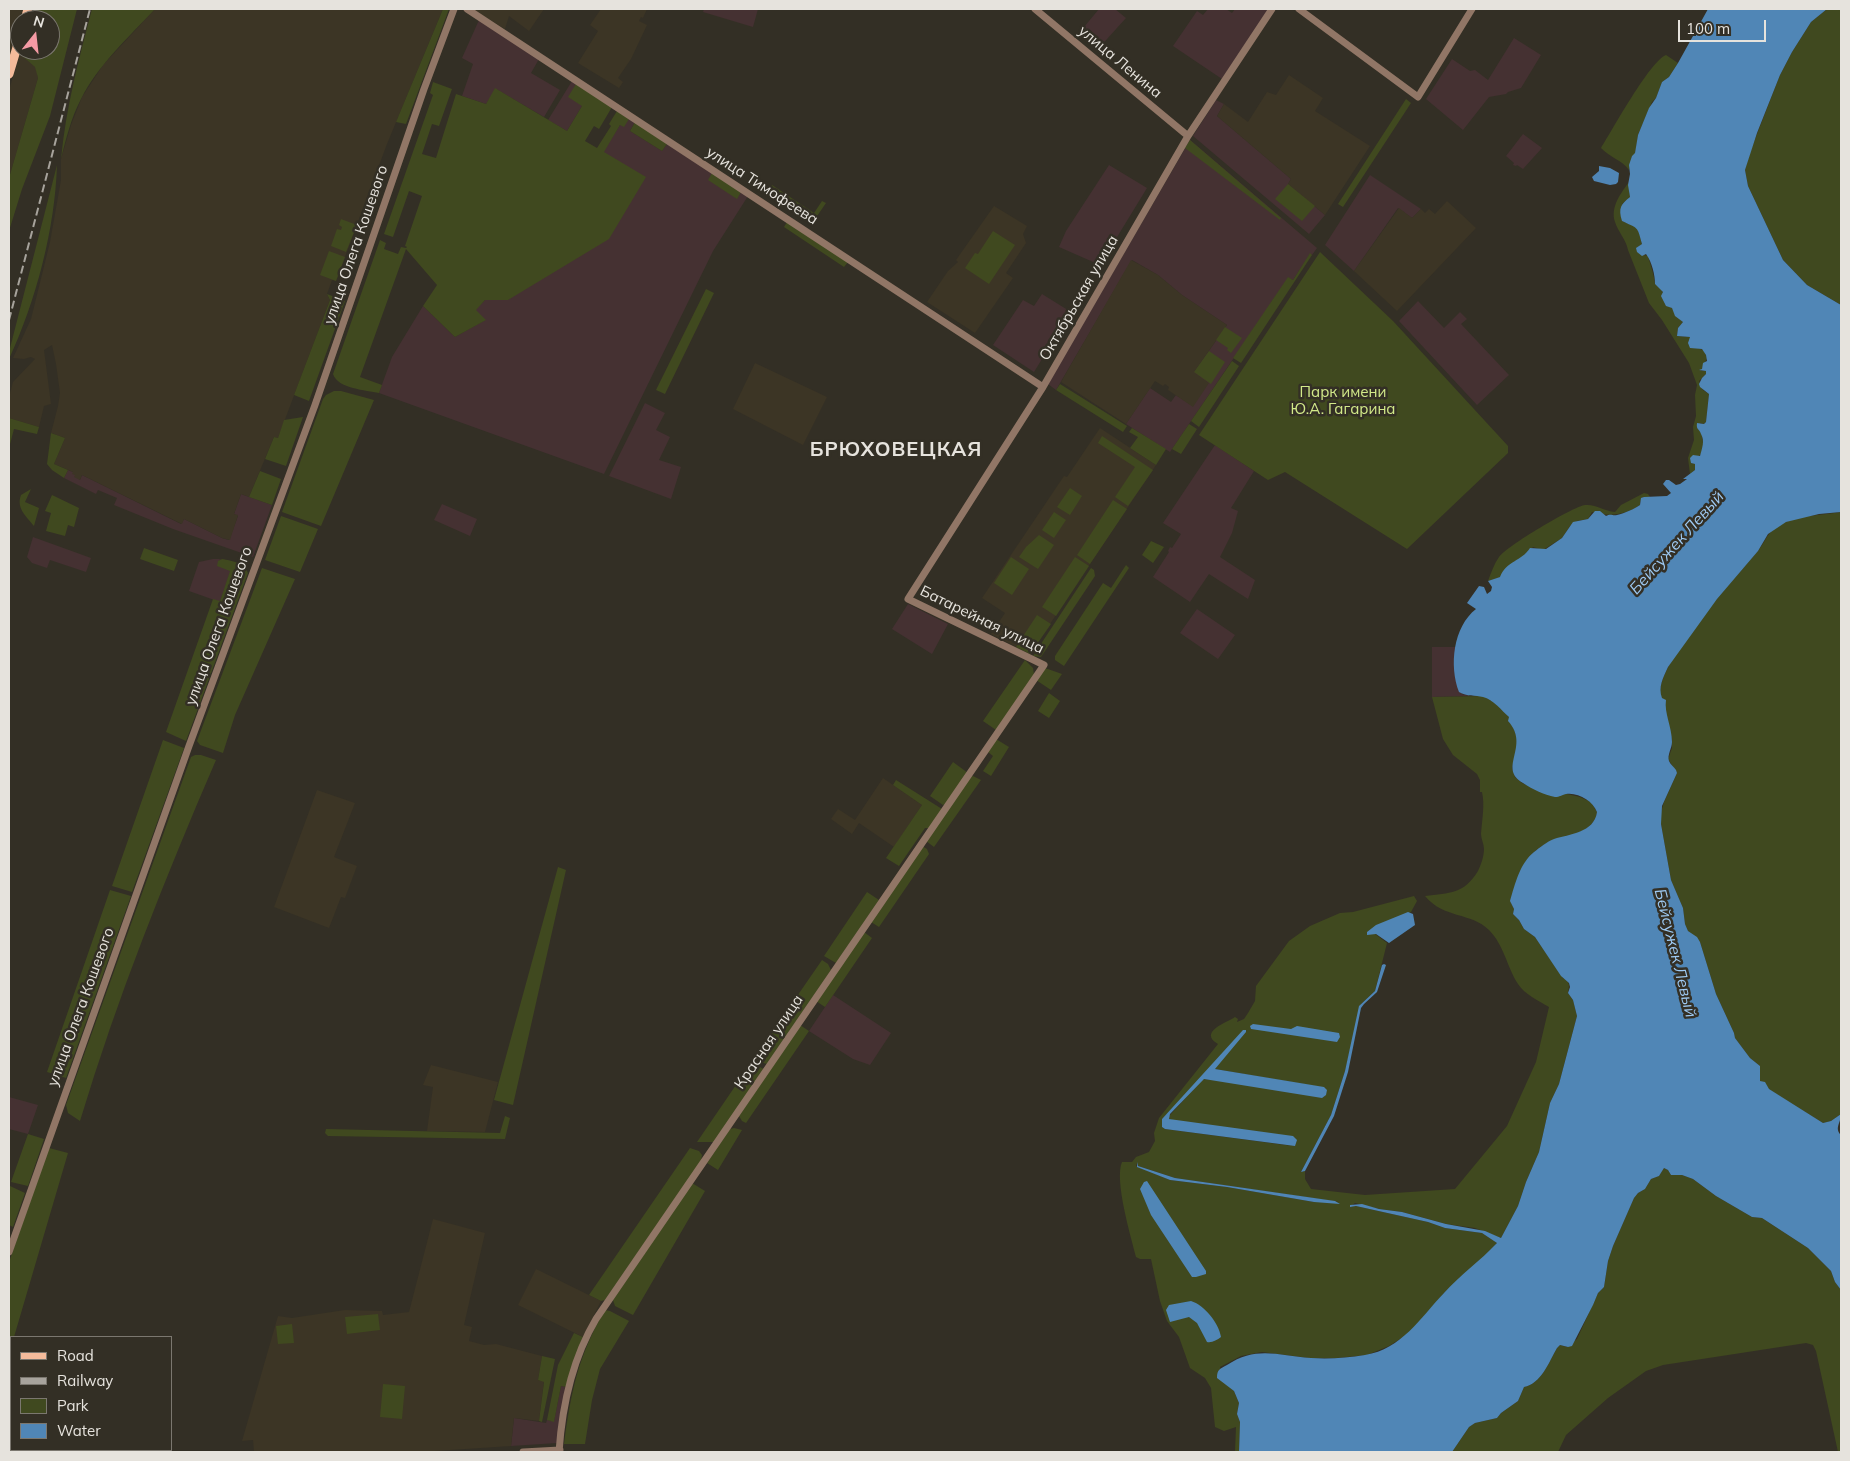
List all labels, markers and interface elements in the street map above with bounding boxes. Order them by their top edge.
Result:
north arrow [10,10,60,60]
scale bar [1680,10,1768,42]
text: N [31,11,46,32]
text: 100 m [1686,19,1730,38]
street label: улица Ленина [1075,22,1165,102]
street label: улица Тимофеева [703,143,821,229]
street label: улица Олега Кошевого [320,163,392,327]
street label: Октябрьская улица [1036,232,1122,364]
park label: Парк имени Ю.А. Гагарина [1291,383,1395,418]
district label: БРЮХОВЕЦКАЯ [808,438,984,462]
water label: Бейсужек Левый [1626,488,1728,598]
street label: улица Олега Кошевого [182,544,256,708]
street label: Батарейная улица [917,582,1047,658]
water label: Бейсужек Левый [1650,887,1700,1019]
street label: улица Олега Кошевого [44,925,118,1089]
street label: Красная улица [731,991,807,1093]
legend [10,1336,172,1451]
text: Road [57,1346,94,1365]
text: Railway [57,1371,113,1390]
text: Park [57,1396,89,1415]
text: Water [57,1421,101,1440]

